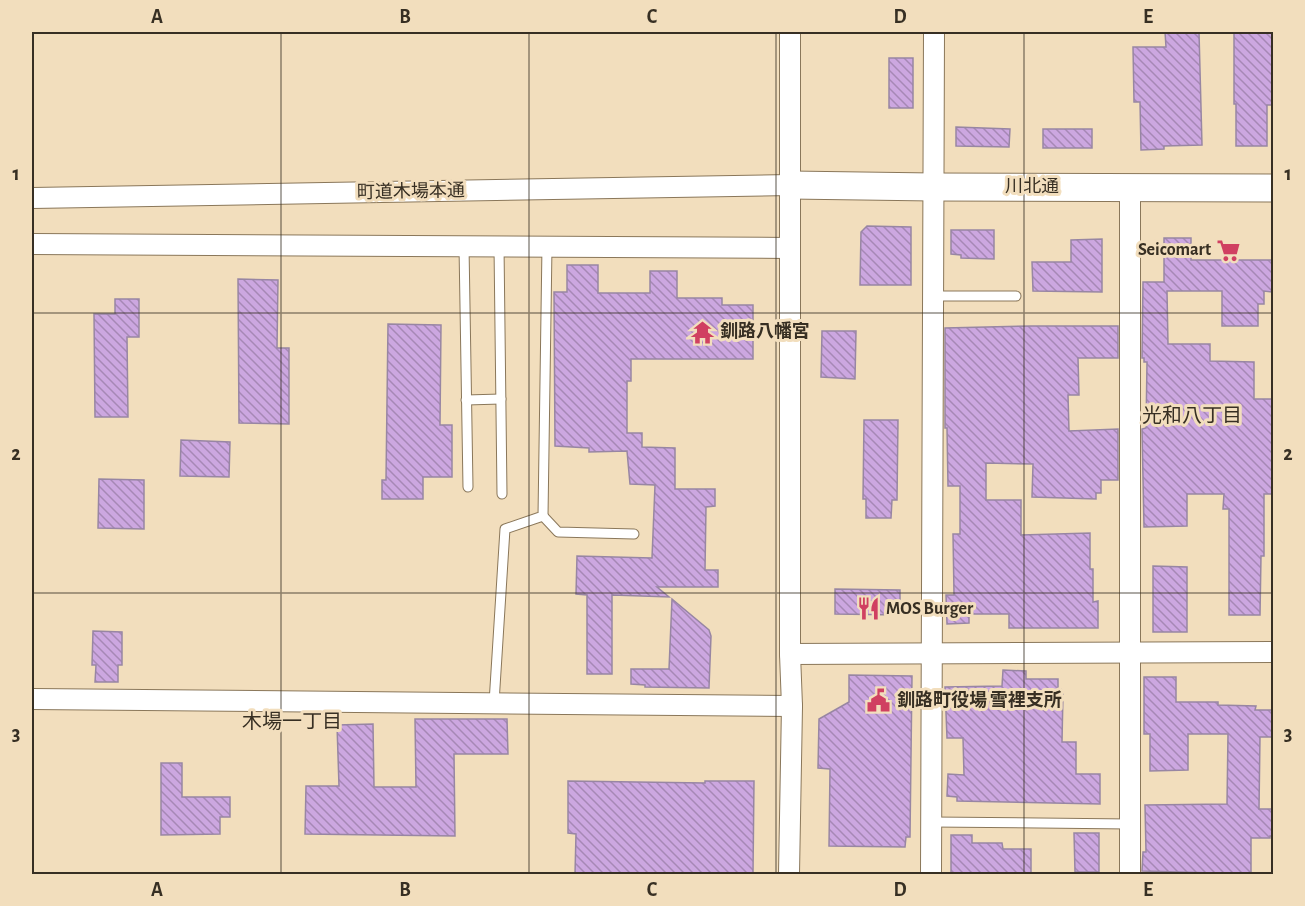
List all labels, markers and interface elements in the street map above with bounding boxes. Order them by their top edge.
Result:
text: A [151,7,163,27]
text: B [399,7,411,27]
text: C [647,7,658,27]
text: D [893,7,907,27]
text: E [1143,7,1153,27]
text: 1 [12,164,20,184]
text: 1 [1284,164,1292,184]
street label: 川北通 [1005,176,1059,196]
street label: 町道木場本通 [357,180,465,202]
supermarket icon: Seicomart [1216,237,1242,263]
place label: Seicomart [1138,241,1211,259]
temple icon: 釧路八幡宮 [689,319,715,345]
place label: 釧路八幡宮 [720,321,810,341]
district label: 光和八丁目 [1142,405,1242,426]
text: 2 [11,444,21,464]
text: 2 [1283,444,1293,464]
restaurant icon: MOS Burger [855,596,881,622]
place label: MOS Burger [886,600,974,618]
public building icon: 釧路町役場 雪裡支所 [866,688,892,714]
place label: 釧路町役場 雪裡支所 [897,690,1062,710]
district label: 木場一丁目 [242,711,342,732]
text: 3 [12,724,20,744]
text: 3 [1284,724,1292,744]
text: A [151,880,163,900]
text: B [399,880,411,900]
text: C [647,880,658,900]
text: D [893,880,907,900]
text: E [1143,880,1153,900]

